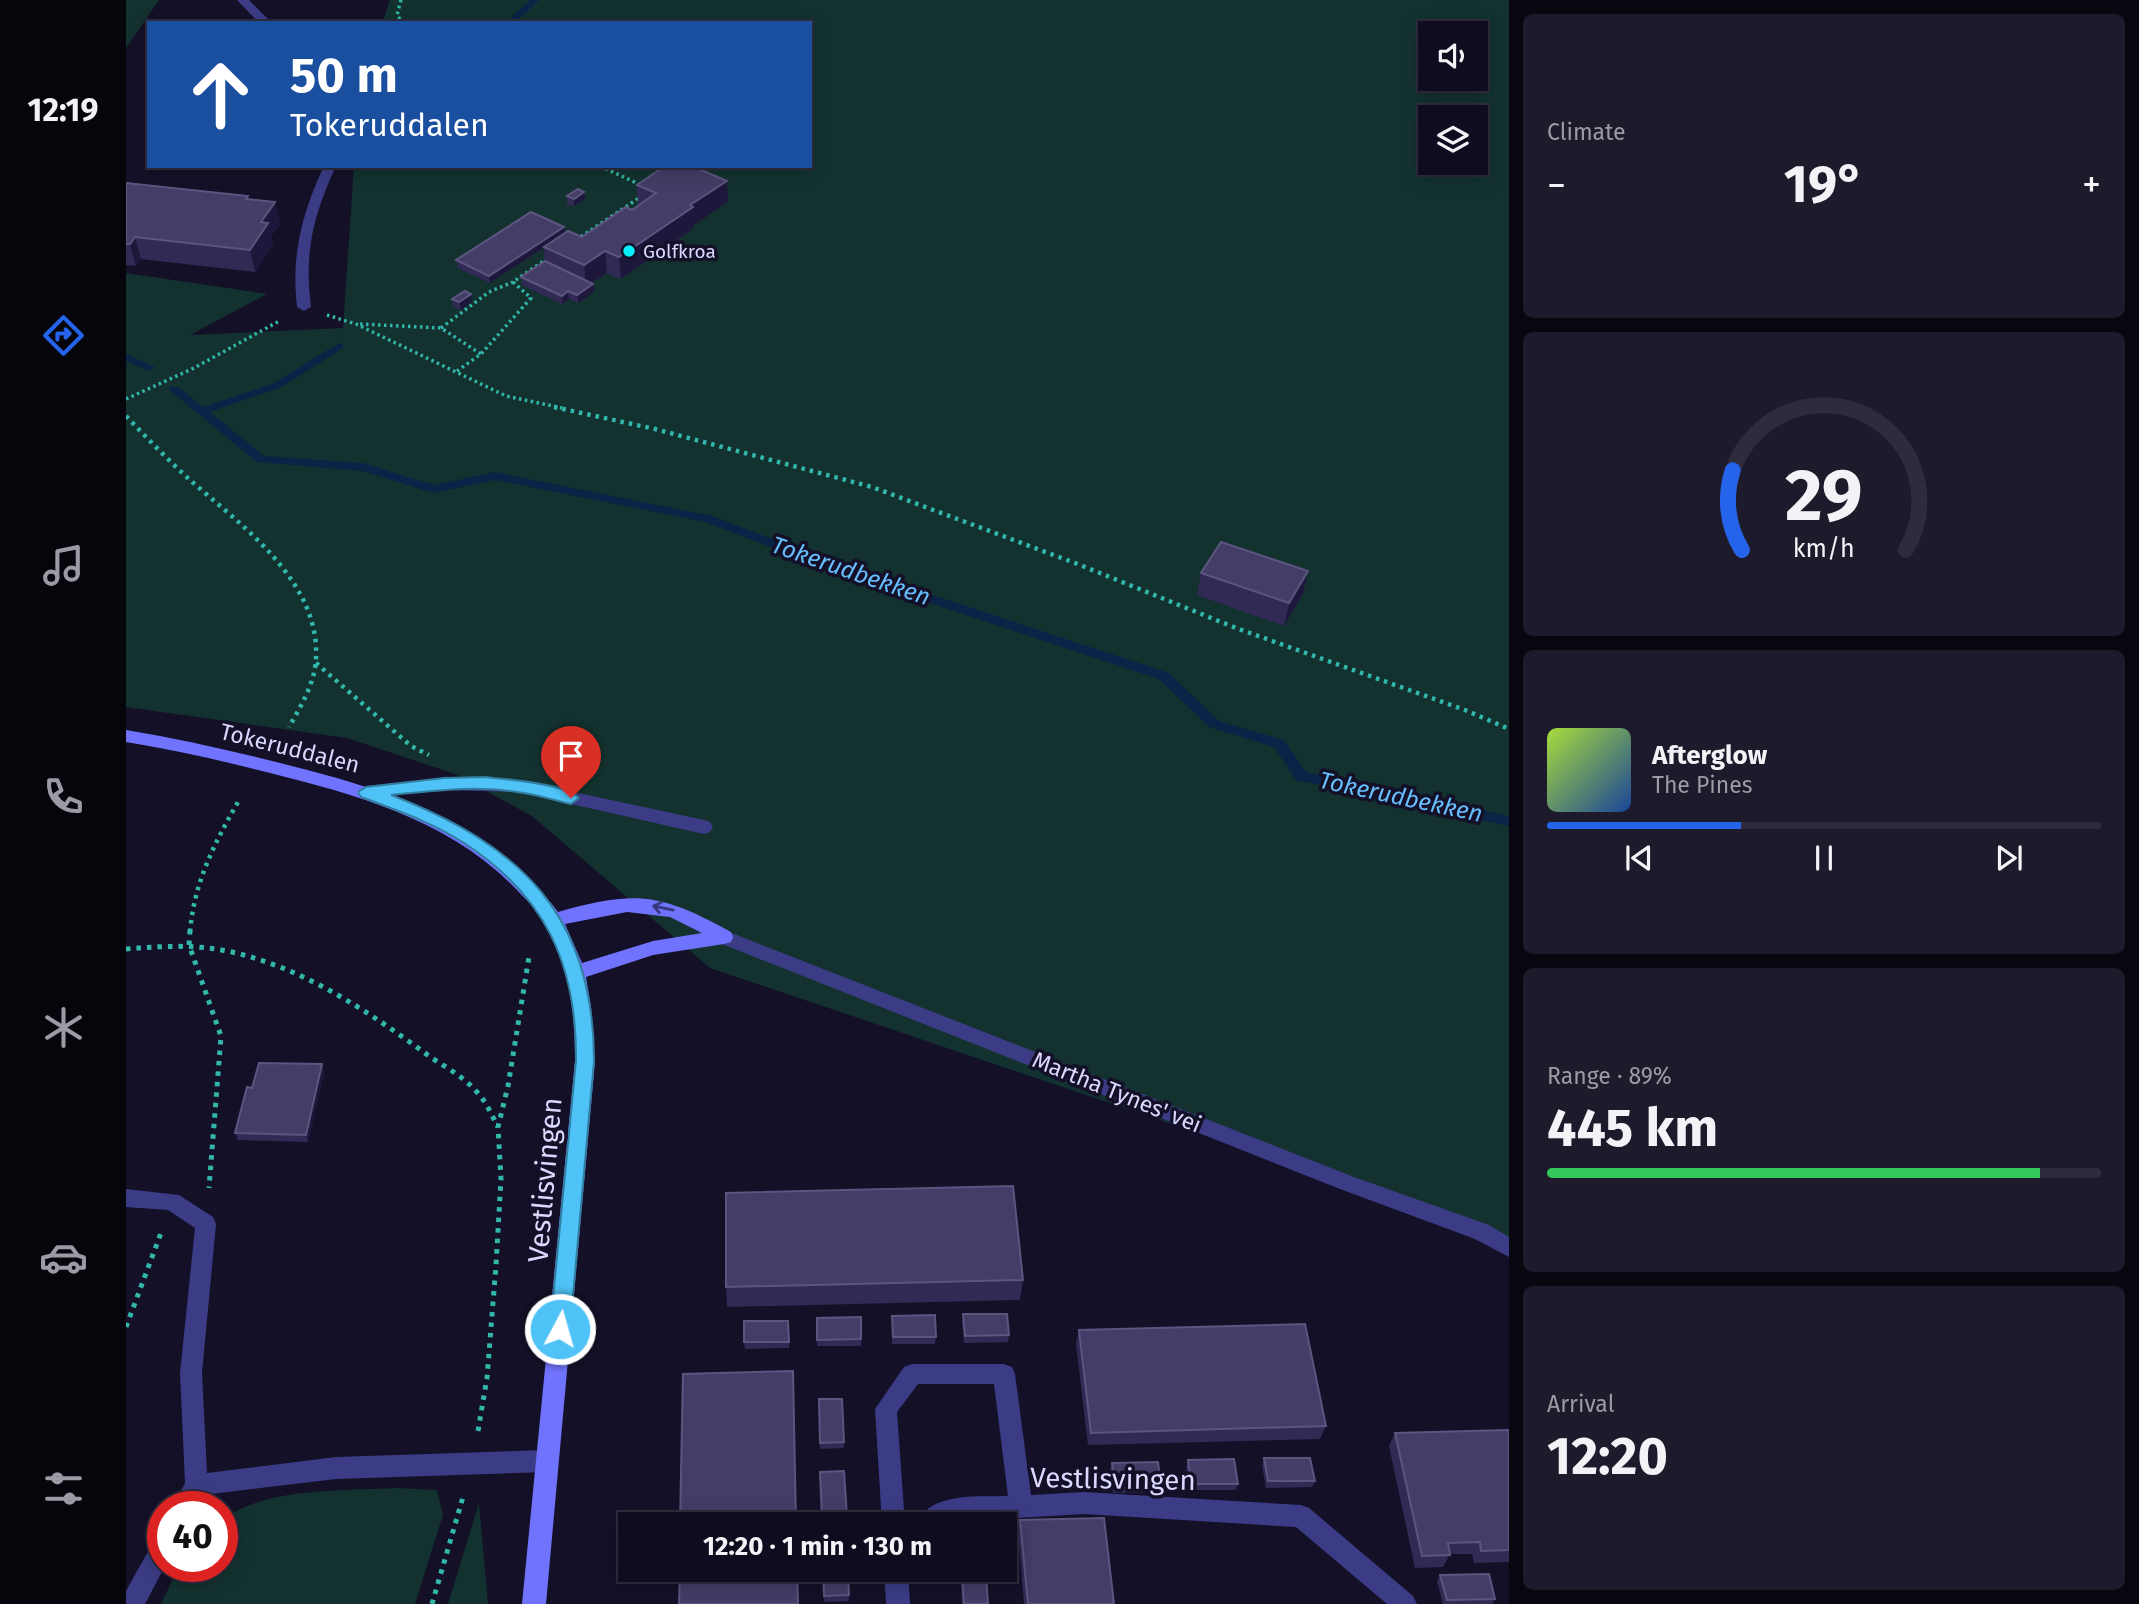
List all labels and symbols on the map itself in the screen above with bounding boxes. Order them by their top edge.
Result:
place label: Golfkroa [643,240,716,263]
marker: Golfkroa [621,243,637,259]
water label: Tokerudbekken [768,531,934,611]
street label: Tokeruddalen [217,717,363,779]
pin [541,726,601,798]
water label: Tokerudbekken [1317,766,1485,828]
one-way arrow [652,901,675,915]
street label: Martha Tynes' vei [1028,1045,1206,1139]
street label: Vestlisvingen [521,1096,569,1264]
position arrow [523,1292,597,1366]
street label: Vestlisvingen [1030,1461,1196,1497]
speed limit sign: 40 [147,1491,238,1582]

